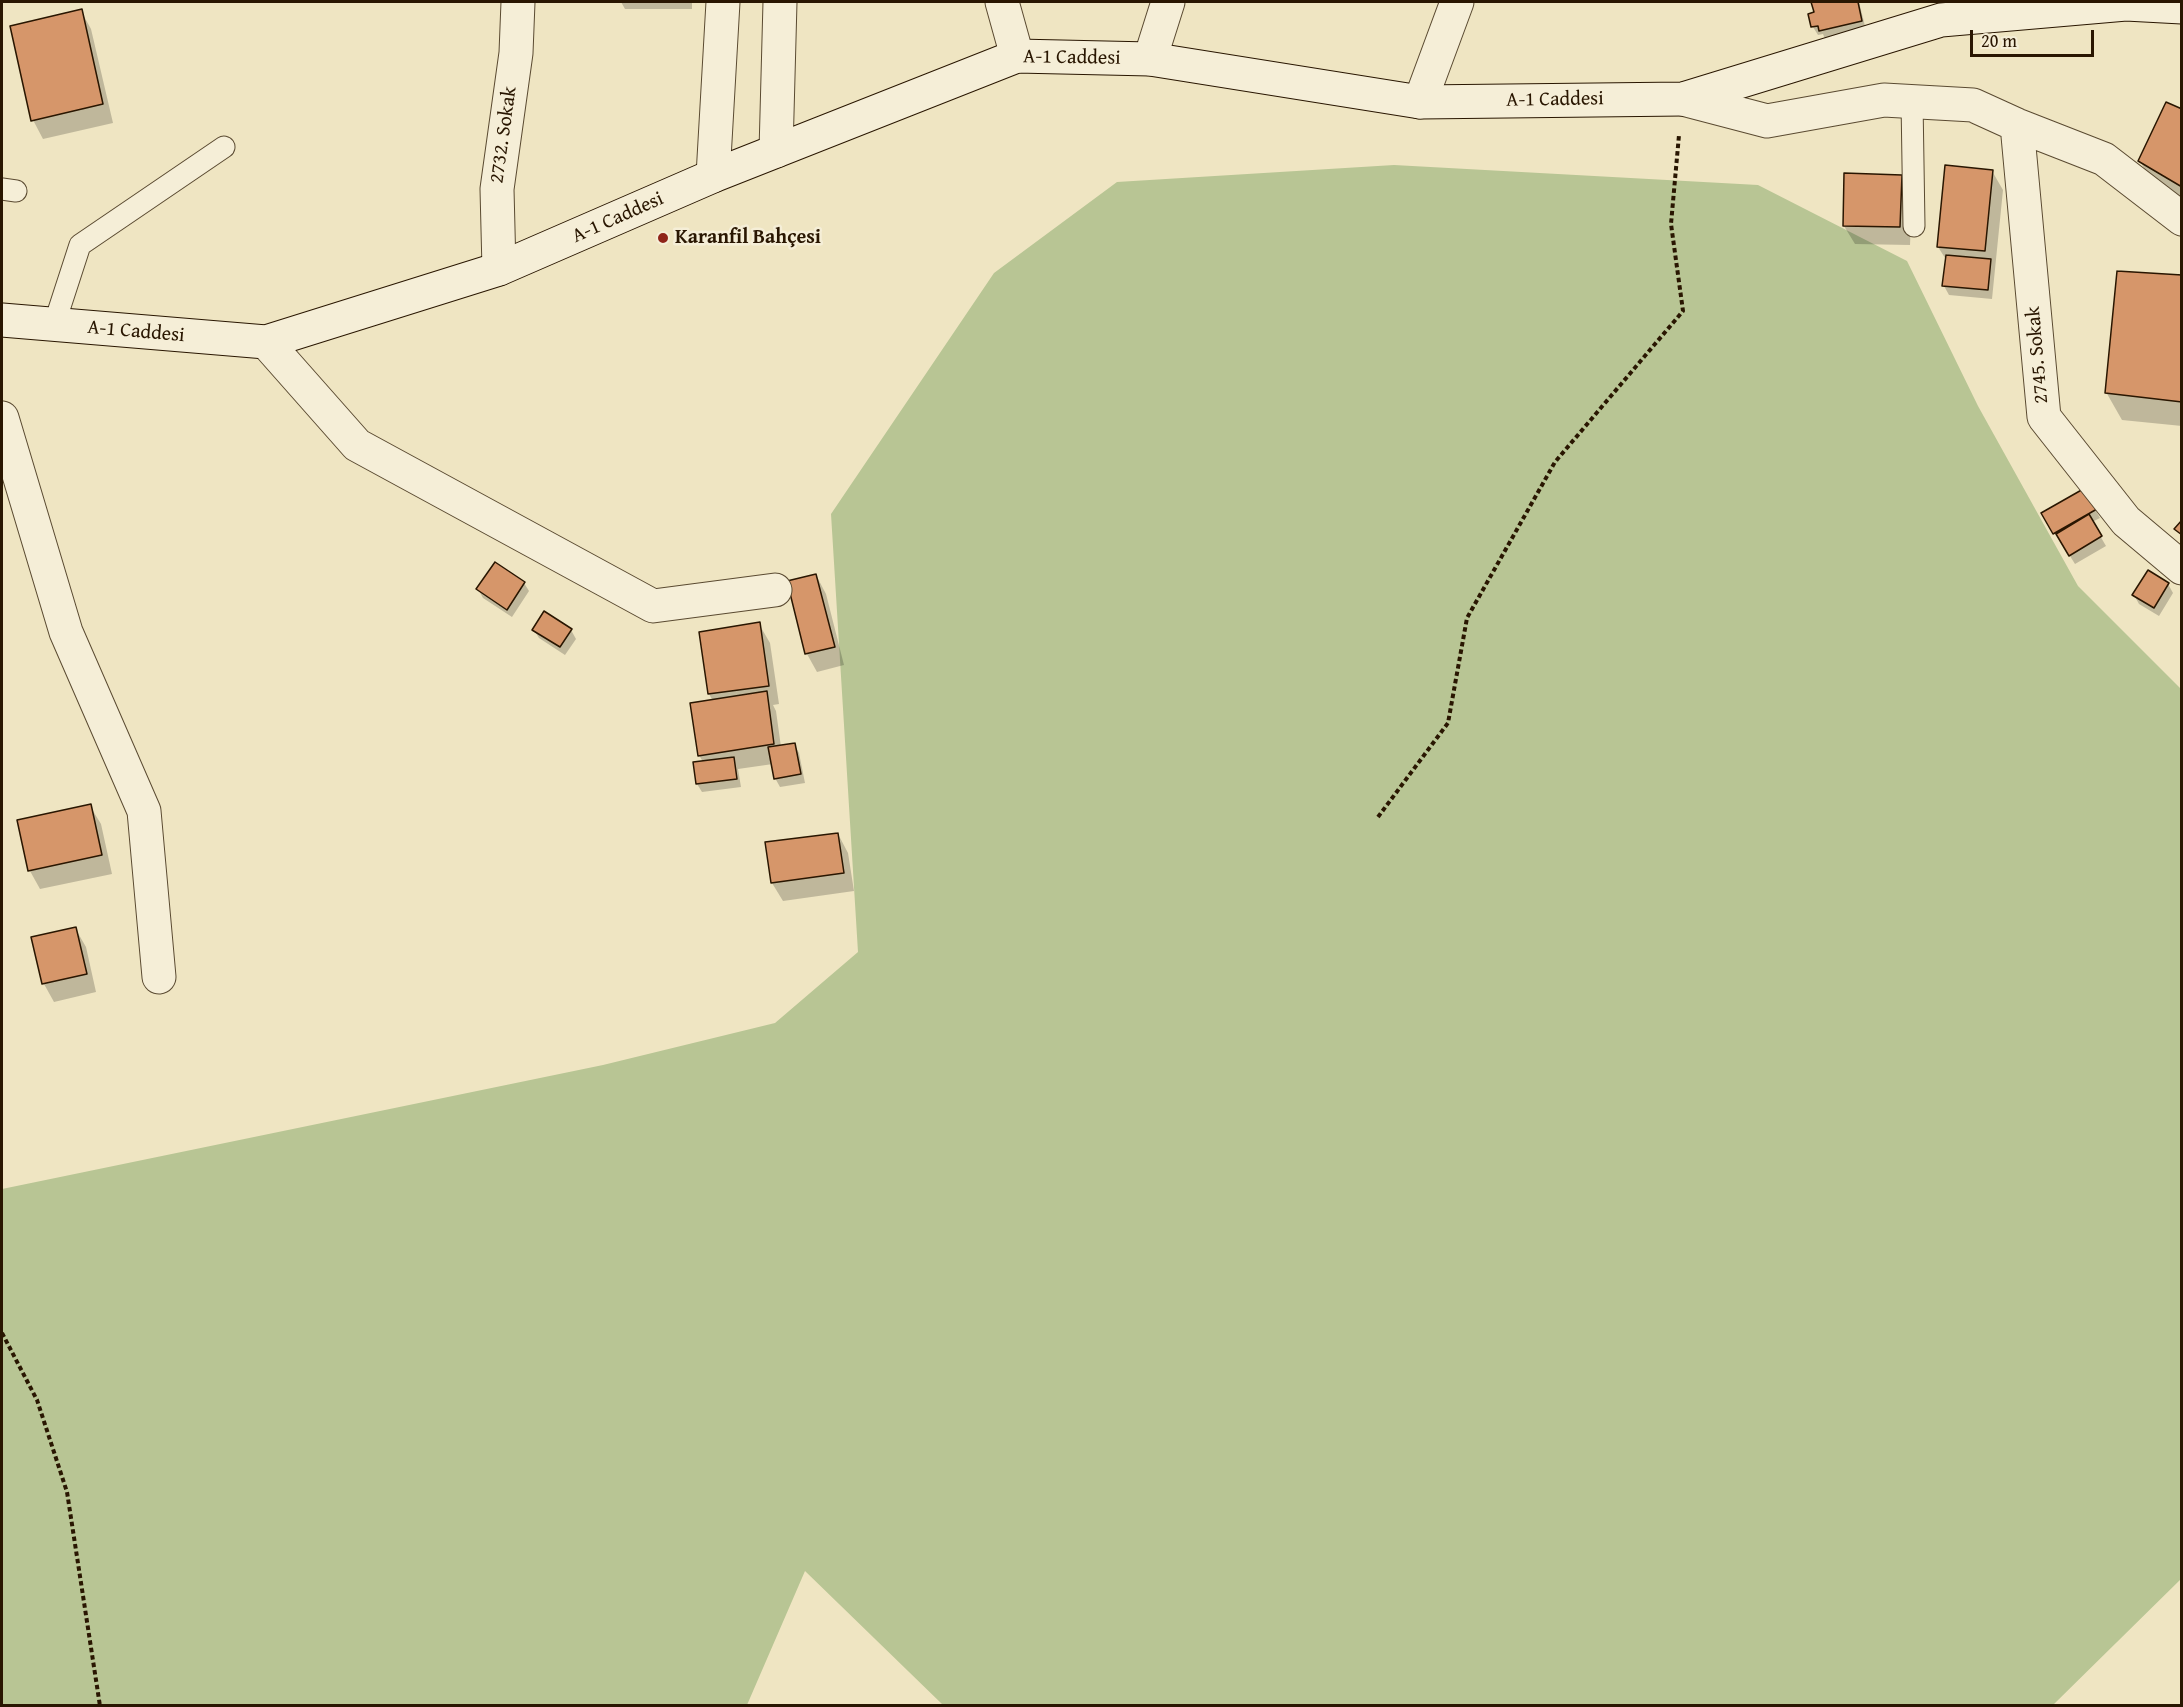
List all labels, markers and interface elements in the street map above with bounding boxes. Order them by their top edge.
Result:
scale bar [1973,18,2098,56]
text: 20 m [1981,27,2017,54]
street label: A-1 Caddesi [1023,45,1121,71]
street label: 2732. Sokak [485,85,523,185]
street label: A-1 Caddesi [1506,87,1604,113]
street label: A-1 Caddesi [569,187,667,249]
place label: Karanfil Bahçesi [675,226,821,250]
marker: Karanfil Bahçesi [656,231,670,245]
street label: 2745. Sokak [2022,305,2054,405]
street label: A-1 Caddesi [86,316,186,348]

